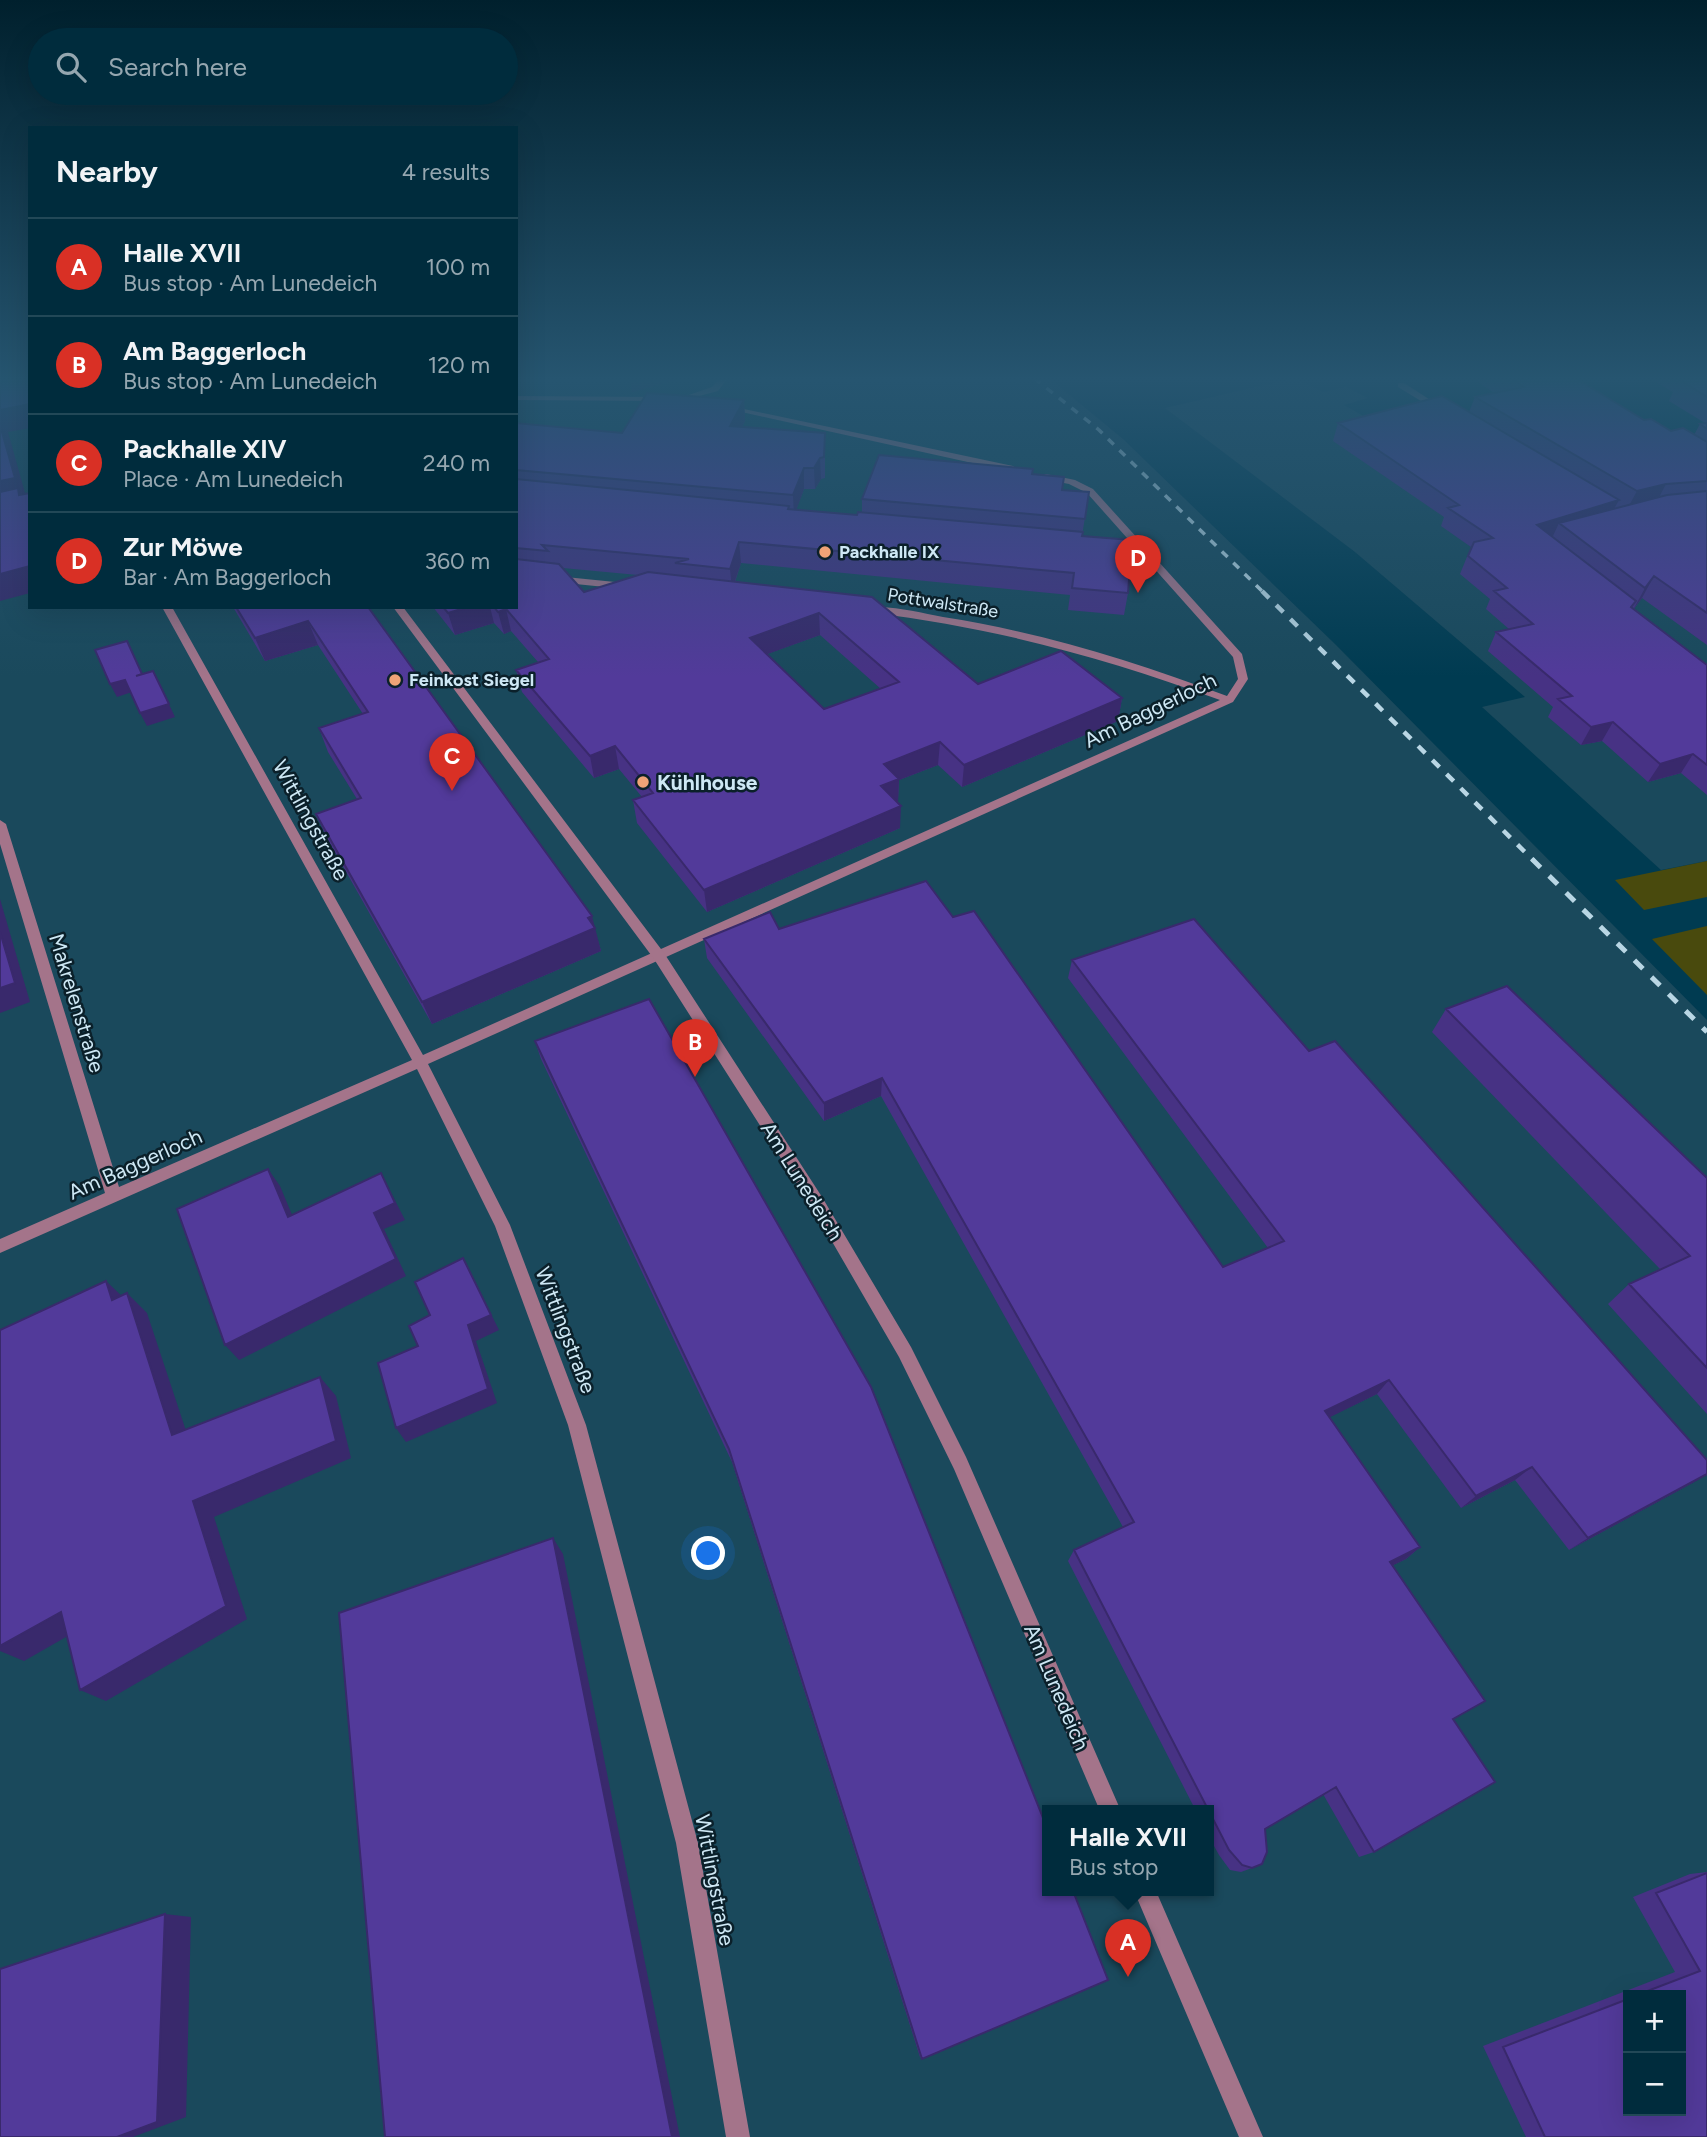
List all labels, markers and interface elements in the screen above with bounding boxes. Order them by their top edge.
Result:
search box [28,28,518,105]
icon: search [52,48,90,86]
text: Search here [108,51,247,83]
text: Nearby [56,153,158,190]
text: 4 results [402,158,490,186]
text: Halle XVII [123,237,241,269]
text: A [71,253,87,281]
text: 100 m [426,253,490,281]
text: Bus stop · Am Lunedeich [123,269,377,297]
text: Am Baggerloch [123,335,306,367]
text: B [72,351,86,379]
text: 120 m [428,351,490,379]
text: Bus stop · Am Lunedeich [123,367,377,395]
text: Packhalle XIV [123,433,286,465]
text: C [71,449,87,477]
text: 240 m [423,449,490,477]
text: Place · Am Lunedeich [123,465,343,493]
text: Zur Möwe [123,531,243,563]
pin: D [1115,535,1161,593]
place label: Packhalle IX [839,541,940,563]
marker: Packhalle IX [817,544,833,560]
text: D [71,547,87,575]
text: 360 m [424,547,490,575]
text: Bar · Am Baggerloch [123,563,331,591]
street label: Pottwalstraße [886,583,1000,623]
street label: Am Baggerloch [1080,667,1220,753]
place label: Feinkost Siegel [409,669,534,691]
marker: Feinkost Siegel [387,672,403,688]
pin: C [429,733,475,791]
street label: Wittlingstraße [268,756,354,884]
place label: Kühlhouse [657,770,758,795]
marker: Kühlhouse [635,774,651,790]
street label: Makrelenstraße [44,931,110,1075]
pin: B [672,1019,718,1077]
street label: Am Lunedeich [756,1117,848,1245]
street label: Am Baggerloch [64,1123,206,1205]
street label: Wittlingstraße [530,1263,602,1397]
your location [691,1536,725,1570]
street label: Am Lunedeich [1019,1620,1095,1754]
popup [1042,1805,1214,1896]
street label: Wittlingstraße [690,1812,740,1948]
text: Halle XVII [1069,1821,1187,1853]
text: Bus stop [1069,1853,1158,1881]
pin: A [1105,1919,1151,1977]
map controls [1623,1990,1686,2116]
button: + [1623,1990,1686,2053]
button: − [1623,2053,1686,2116]

